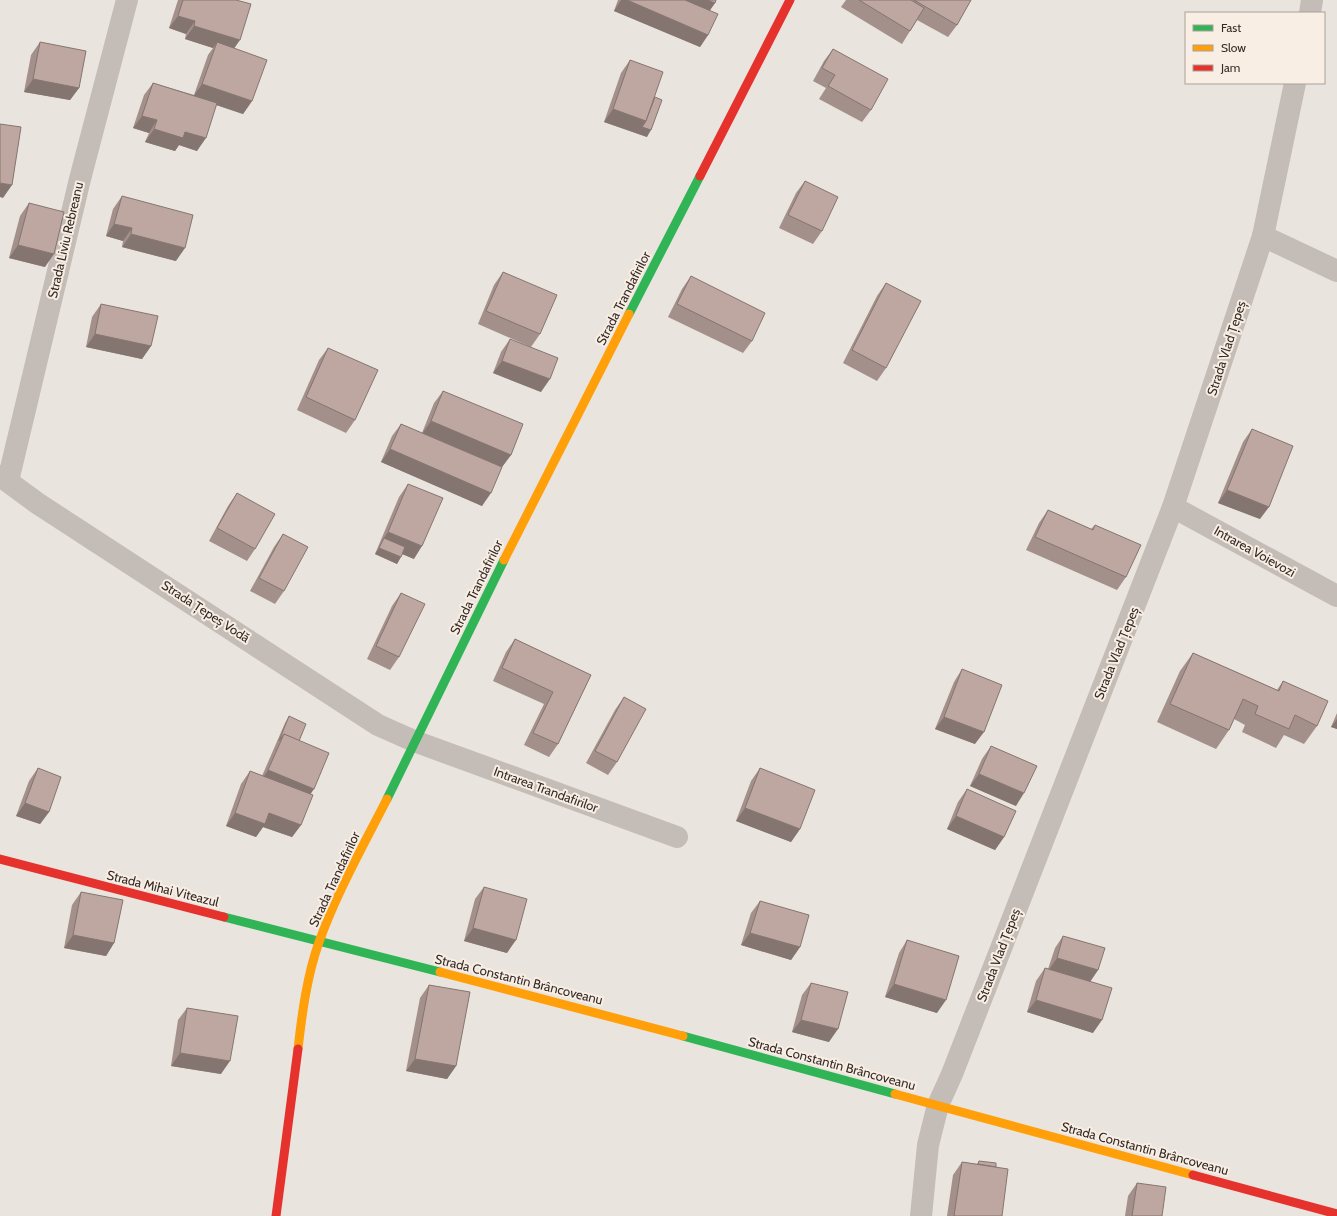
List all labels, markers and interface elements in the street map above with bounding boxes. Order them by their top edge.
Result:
legend [1185,12,1325,84]
text: Fast [1221,20,1241,35]
text: Slow [1221,40,1246,55]
text: Jam [1220,60,1240,75]
street label: Strada Liviu Rebreanu [44,180,86,300]
street label: Strada Trandafirilor [592,248,654,348]
street label: Strada Vlad Țepeș [1203,298,1250,398]
street label: Intrarea Voievozi [1211,522,1299,580]
street label: Strada Trandafirilor [446,536,506,637]
street label: Strada Țepeș Vodă [158,577,254,647]
street label: Strada Vlad Țepeș [1090,604,1143,702]
street label: Intrarea Trandafirilor [492,763,601,816]
street label: Strada Trandafirilor [305,828,363,929]
street label: Strada Mihai Viteazul [105,866,221,910]
street label: Strada Vlad Țepeș [973,906,1024,1004]
street label: Strada Constantin Brâncoveanu [433,950,605,1008]
street label: Strada Constantin Brâncoveanu [747,1033,918,1093]
street label: Strada Constantin Brâncoveanu [1060,1118,1231,1178]

